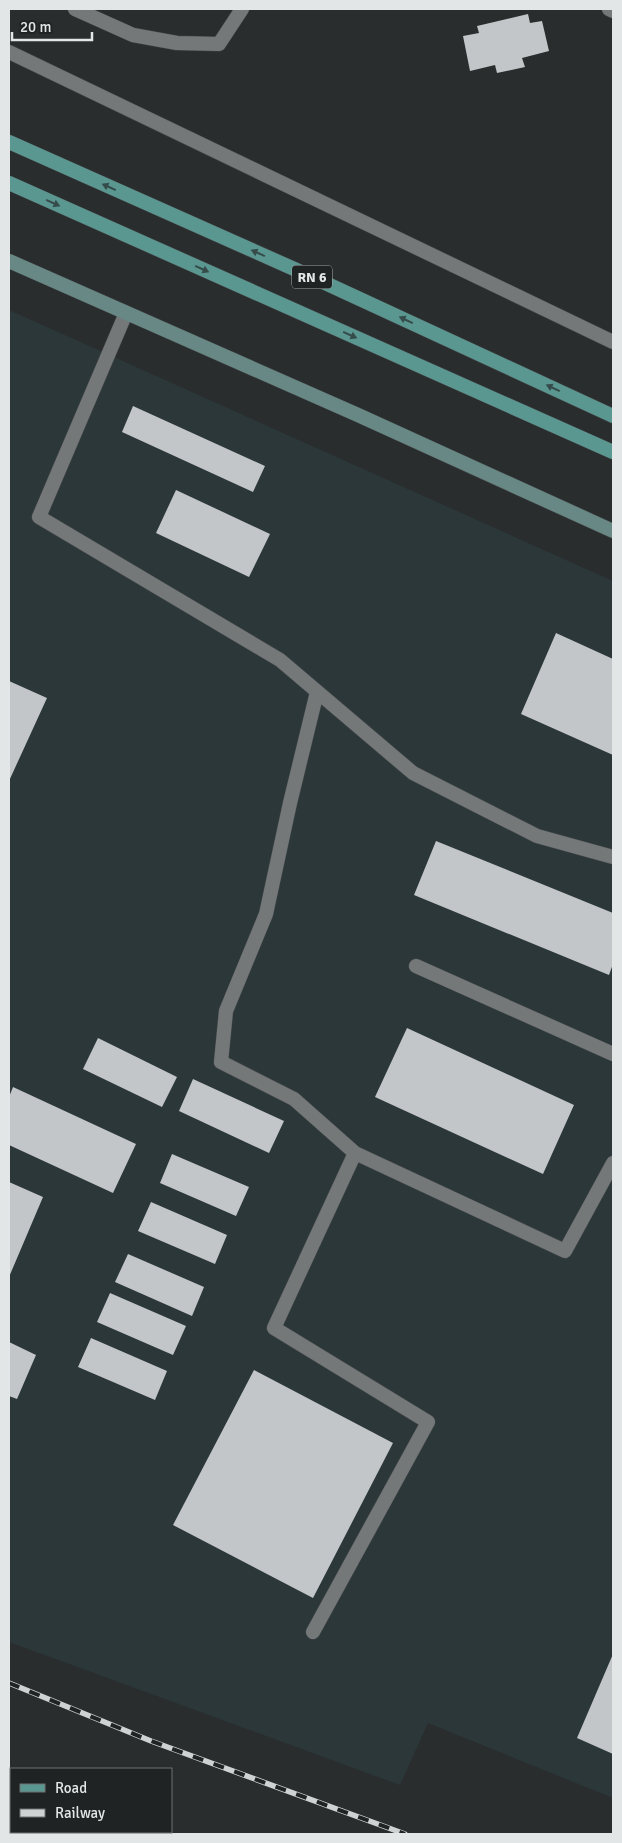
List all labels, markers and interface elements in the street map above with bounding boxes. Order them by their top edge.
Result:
scale bar [12,10,92,42]
text: 20 m [20,18,51,36]
one-way arrow [102,182,116,190]
one-way arrow [46,199,60,207]
one-way arrow [251,248,265,256]
one-way arrow [195,265,209,273]
road number: RN 6 [292,266,332,288]
one-way arrow [399,316,413,324]
one-way arrow [343,331,357,339]
one-way arrow [546,384,560,392]
legend [10,1768,172,1833]
text: Road [55,1779,87,1797]
text: Railway [55,1804,105,1822]

